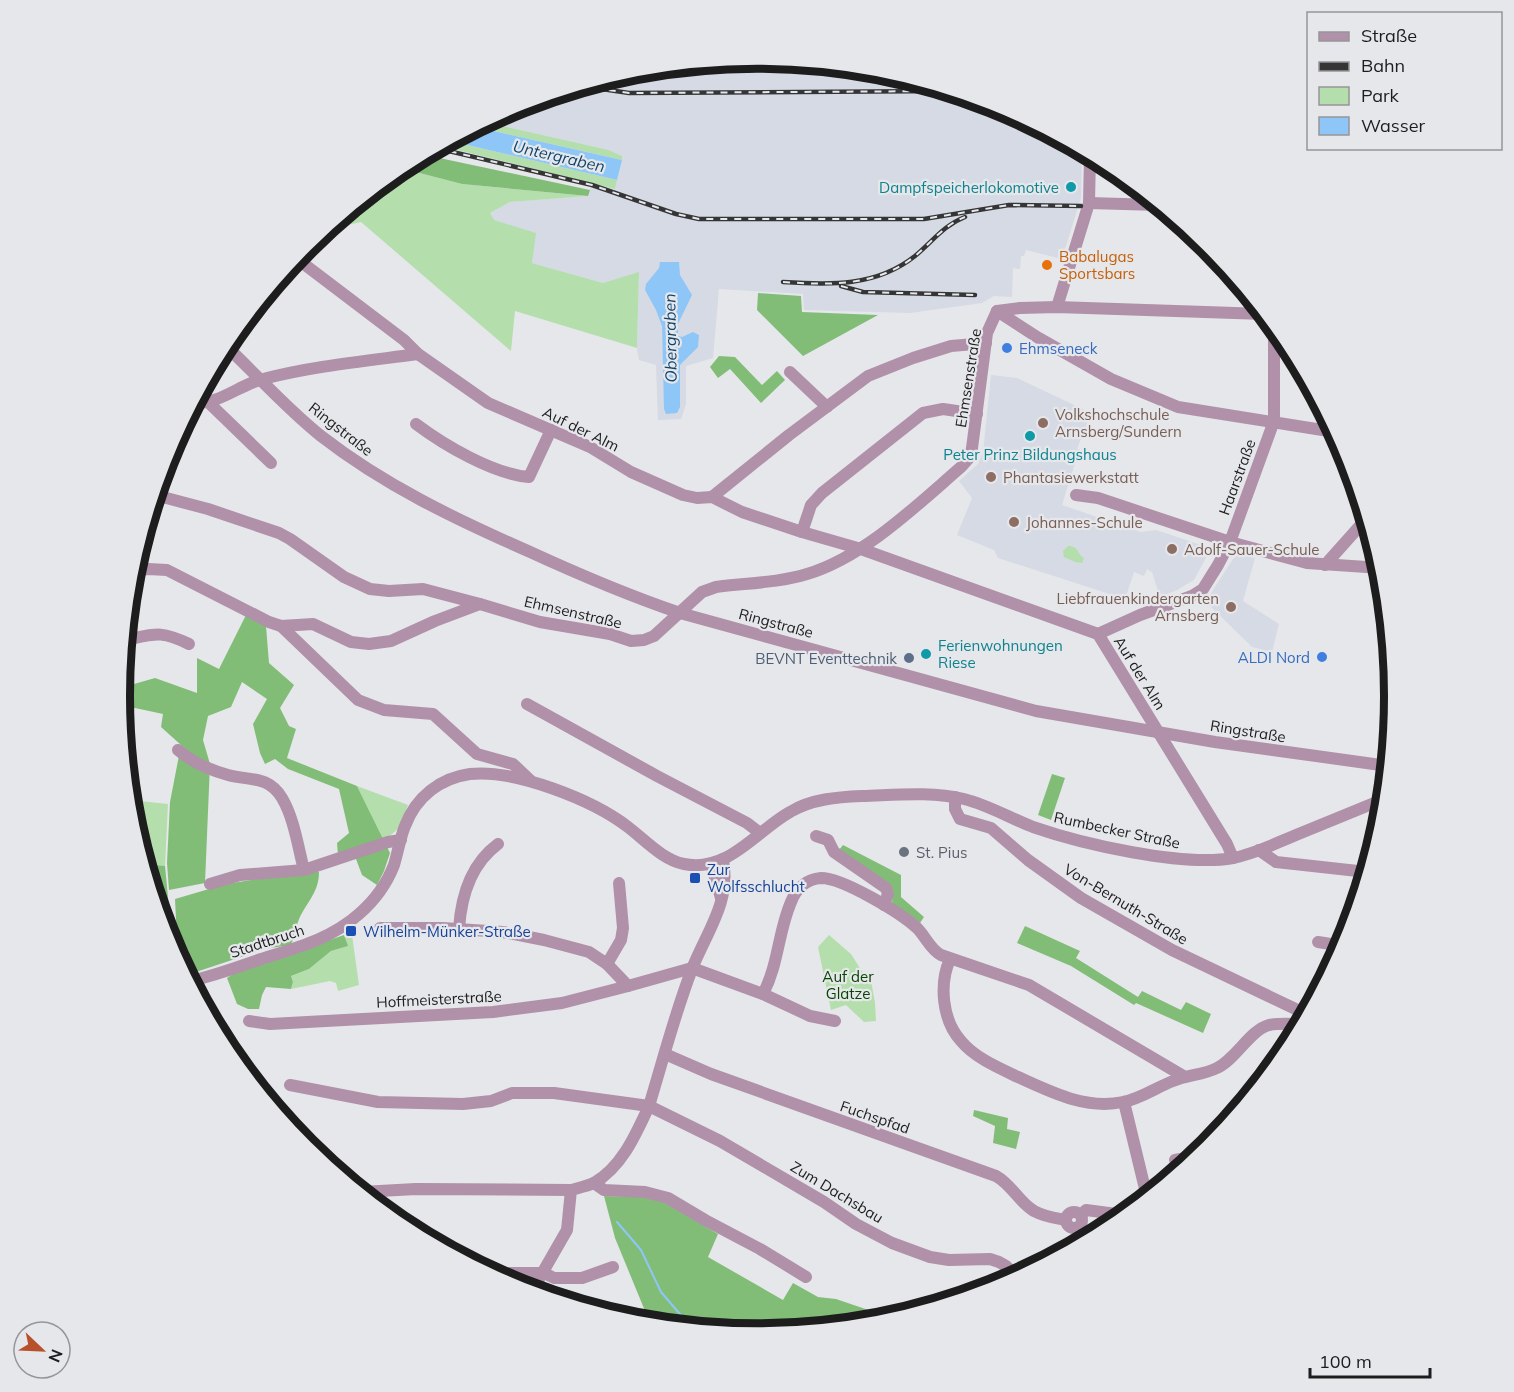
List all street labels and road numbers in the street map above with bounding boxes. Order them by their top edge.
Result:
street label: Ehmsenstraße [951,327,985,429]
street label: Ringstraße [305,398,377,460]
street label: Auf der Alm [540,402,622,456]
street label: Haarstraße [1214,436,1260,518]
street label: Ehmsenstraße [522,592,624,632]
street label: Ringstraße [737,604,815,642]
street label: Auf der Alm [1110,633,1170,713]
street label: Ringstraße [1209,716,1287,746]
street label: Rumbecker Straße [1052,807,1182,853]
street label: Von-Bernuth-Straße [1061,859,1191,949]
street label: Stadtbruch [227,920,307,962]
street label: Hoffmeisterstraße [376,986,502,1012]
street label: Fuchspfad [838,1096,912,1138]
street label: Zum Dachsbau [787,1157,887,1227]

